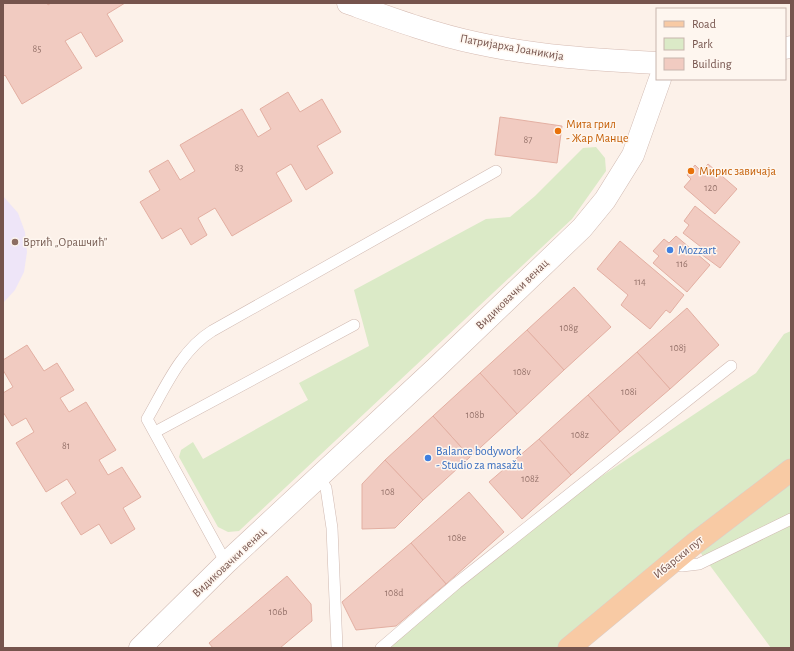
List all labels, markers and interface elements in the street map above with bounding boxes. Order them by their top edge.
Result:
legend [656,8,786,80]
text: Road [692,18,716,30]
street label: Патријарха Јоаникија [459,32,565,63]
text: Park [692,38,713,50]
house number: 85 [33,44,41,54]
text: Building [692,58,732,70]
place label: Мита грил - Жар Манце [566,118,628,144]
marker: Мита грил - Жар Манце [553,126,563,136]
house number: 87 [524,135,532,145]
house number: 83 [235,163,243,173]
place label: Мирис завичаја [699,165,777,178]
marker: Мирис завичаја [686,166,696,176]
house number: 120 [704,183,718,193]
place label: Вртић „Орашчић” [23,236,108,248]
marker: Вртић „Орашчић” [10,237,20,247]
place label: Mozzart [678,244,716,256]
marker: Mozzart [665,245,675,255]
street label: Видиковачки венац [473,256,551,332]
house number: 116 [676,259,688,269]
house number: 114 [634,277,646,287]
house number: 108g [560,323,578,333]
house number: 108j [670,343,686,353]
house number: 108v [513,367,532,377]
house number: 108i [621,387,637,397]
house number: 108b [466,410,484,420]
house number: 108z [571,430,589,440]
house number: 81 [62,441,70,451]
place label: Balance bodywork - Studio za masažu [436,445,523,471]
marker: Balance bodywork - Studio za masažu [423,453,433,463]
house number: 108ž [521,474,539,484]
house number: 108 [381,487,395,497]
street label: Видиковачки венац [190,525,269,599]
house number: 108e [448,533,466,543]
street label: Ибарски пут [651,533,706,581]
house number: 108d [385,588,403,598]
house number: 106b [269,607,287,617]

